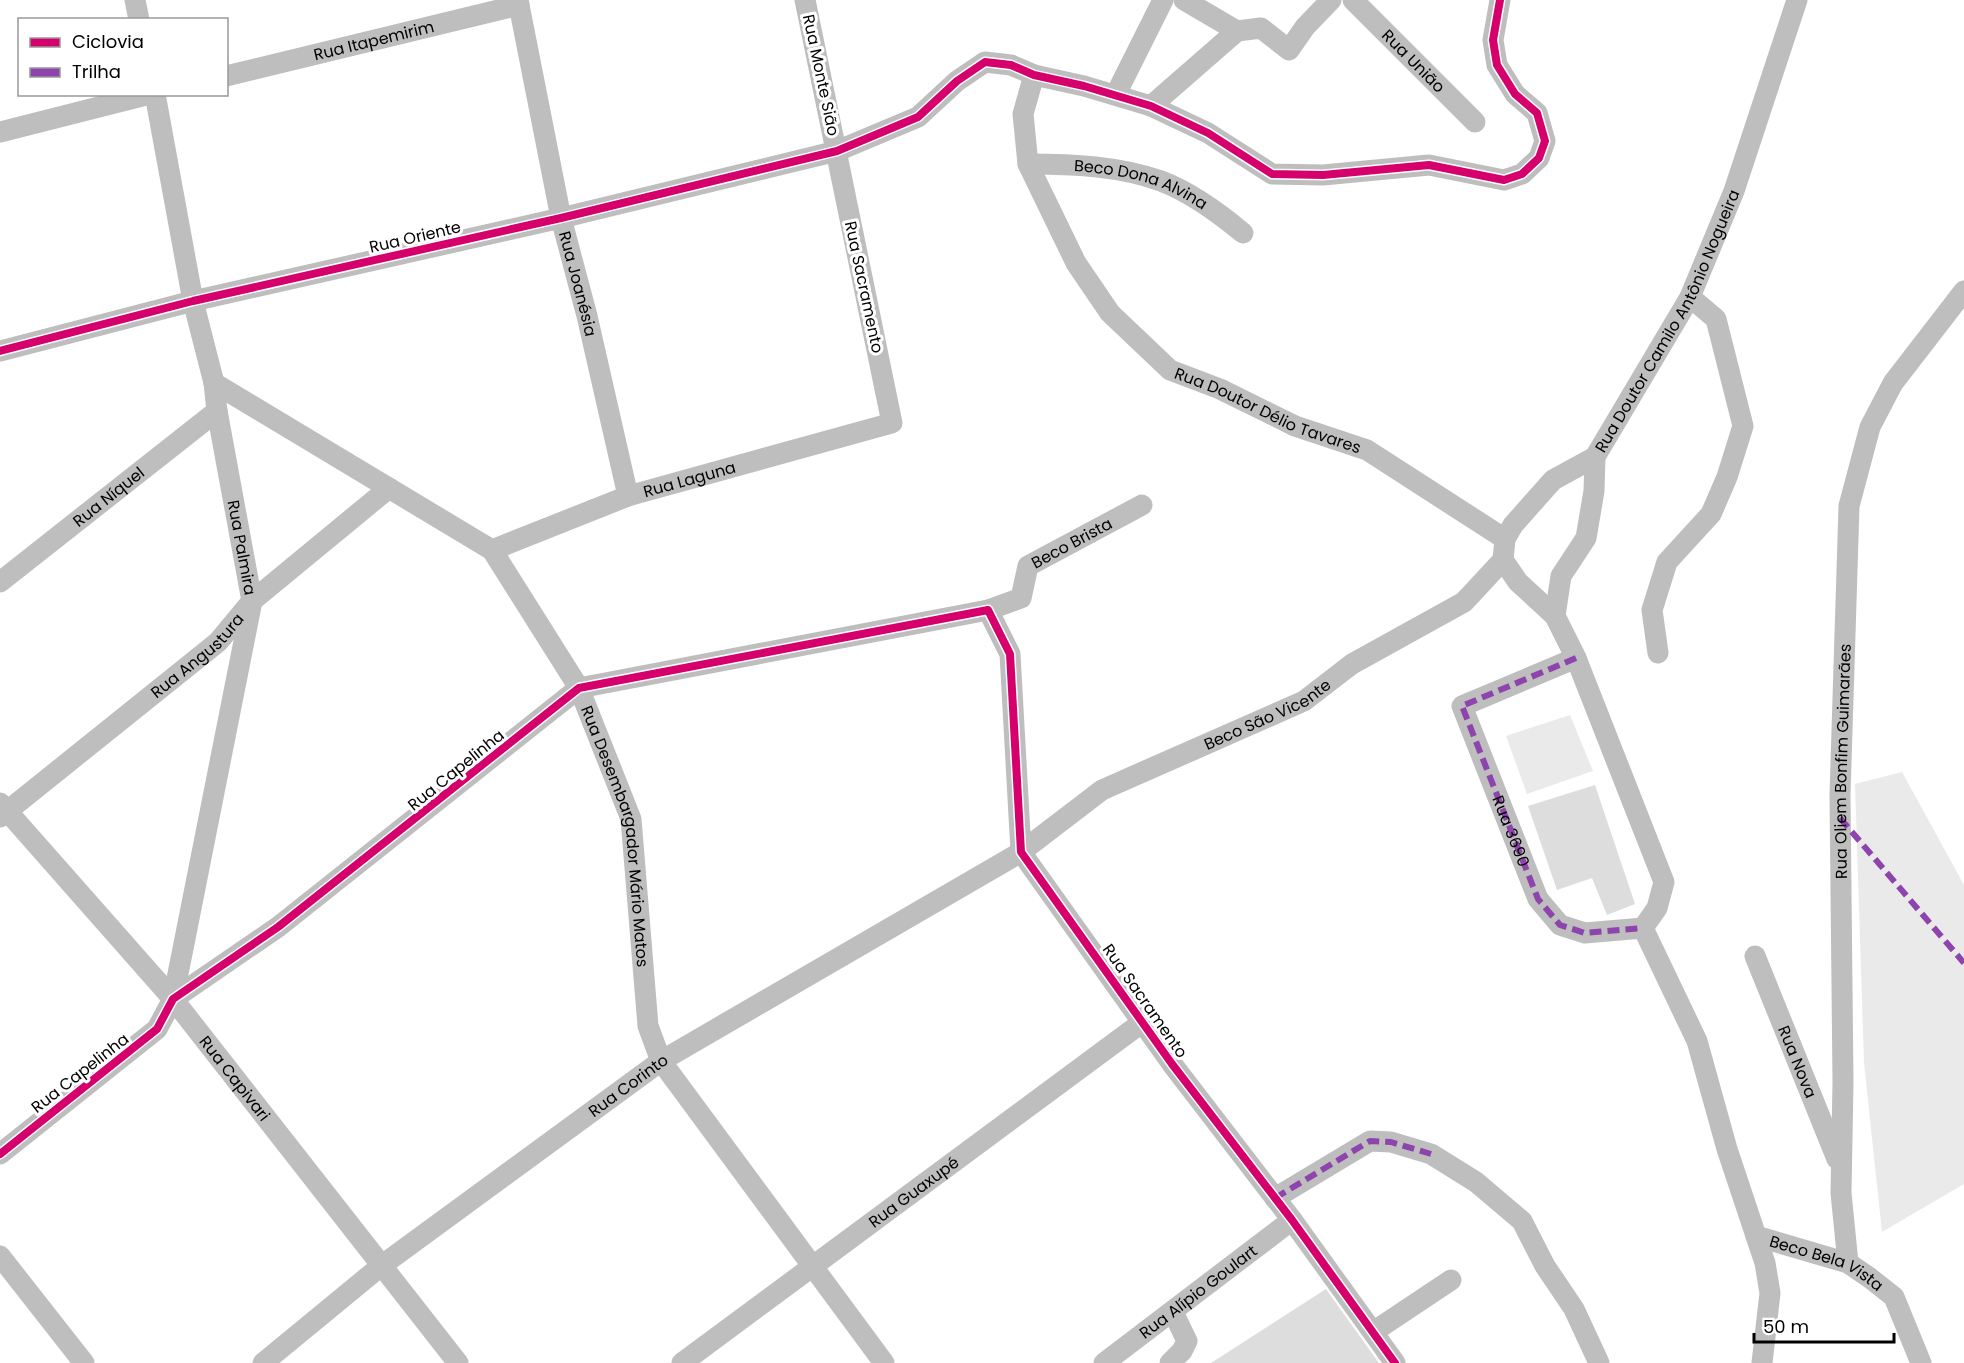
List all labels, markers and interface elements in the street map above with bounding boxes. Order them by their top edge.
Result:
street label: Rua Monte Sião [797,12,845,138]
street label: Rua Itapemirim [311,15,436,66]
legend [18,18,228,96]
street label: Rua União [1377,24,1451,98]
text: Ciclovia [72,29,144,54]
text: Trilha [72,59,121,84]
street label: Beco Dona Alvina [1073,154,1212,215]
street label: Rua Doutor Camilo Antônio Nogueira [1589,186,1745,457]
street label: Rua Oriente [367,215,463,259]
street label: Rua Sacramento [839,219,889,355]
street label: Rua Joanésia [553,228,603,338]
street label: Rua Doutor Délio Tavares [1171,361,1364,459]
street label: Rua Laguna [641,455,738,503]
street label: Rua Níquel [68,461,149,532]
street label: Rua Palmira [222,498,262,597]
street label: Beco Brista [1027,512,1116,574]
street label: Rua Angustura [145,608,249,703]
street label: Rua Oliem Bonfim Guimarães [1828,643,1856,879]
street label: Beco São Vicente [1200,673,1335,755]
street label: Rua Desembargador Mário Matos [576,702,655,968]
street label: Rua Capelinha [403,724,509,816]
street label: Rua 3690 [1487,792,1536,870]
street label: Rua Sacramento [1097,939,1193,1063]
street label: Rua Nova [1773,1022,1823,1101]
street label: Rua Capelinha [26,1028,134,1118]
street label: Rua Capivari [194,1031,276,1126]
street label: Rua Corinto [583,1048,672,1122]
street label: Rua Guaxupé [864,1150,964,1233]
street label: Beco Bela Vista [1767,1229,1889,1296]
street label: Rua Alípio Goulart [1134,1239,1262,1344]
scale bar [1754,1306,1894,1344]
text: 50 m [1763,1314,1809,1339]

